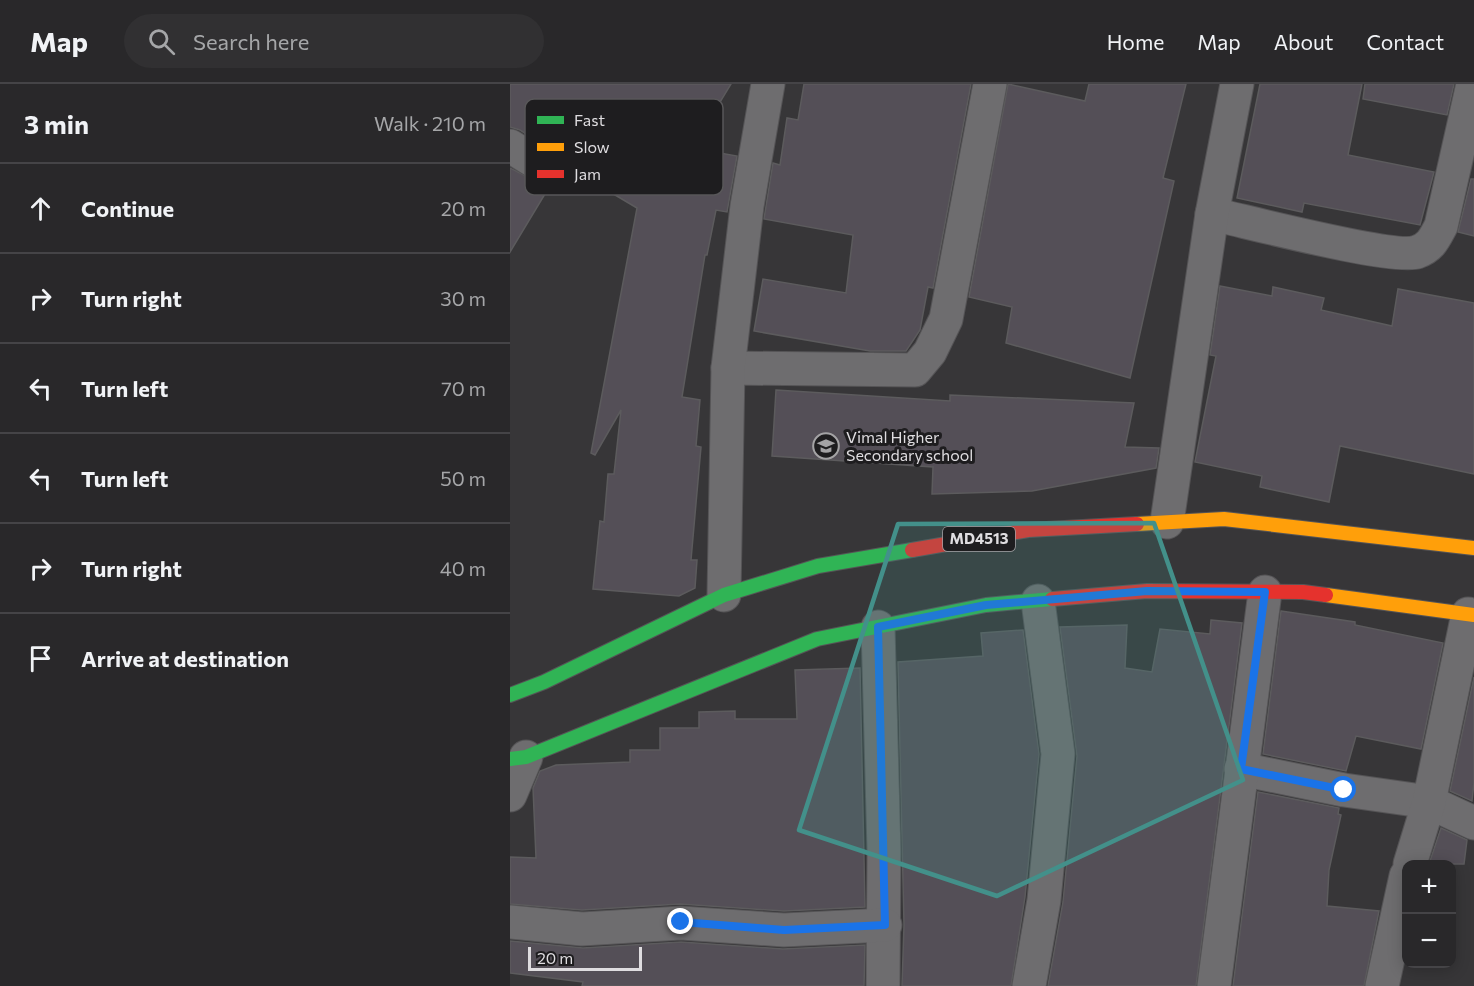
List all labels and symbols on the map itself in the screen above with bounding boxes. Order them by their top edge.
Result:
legend [525,99,723,195]
text: Fast [574,110,605,129]
text: Slow [574,137,610,156]
text: Jam [574,164,601,183]
place label: Vimal Higher Secondary school [846,427,973,464]
school or university icon: Vimal Higher Secondary school [811,431,841,461]
road number: MD4513 [943,527,1015,551]
route start [1330,776,1356,802]
route end [667,908,693,934]
scale bar [528,944,642,972]

